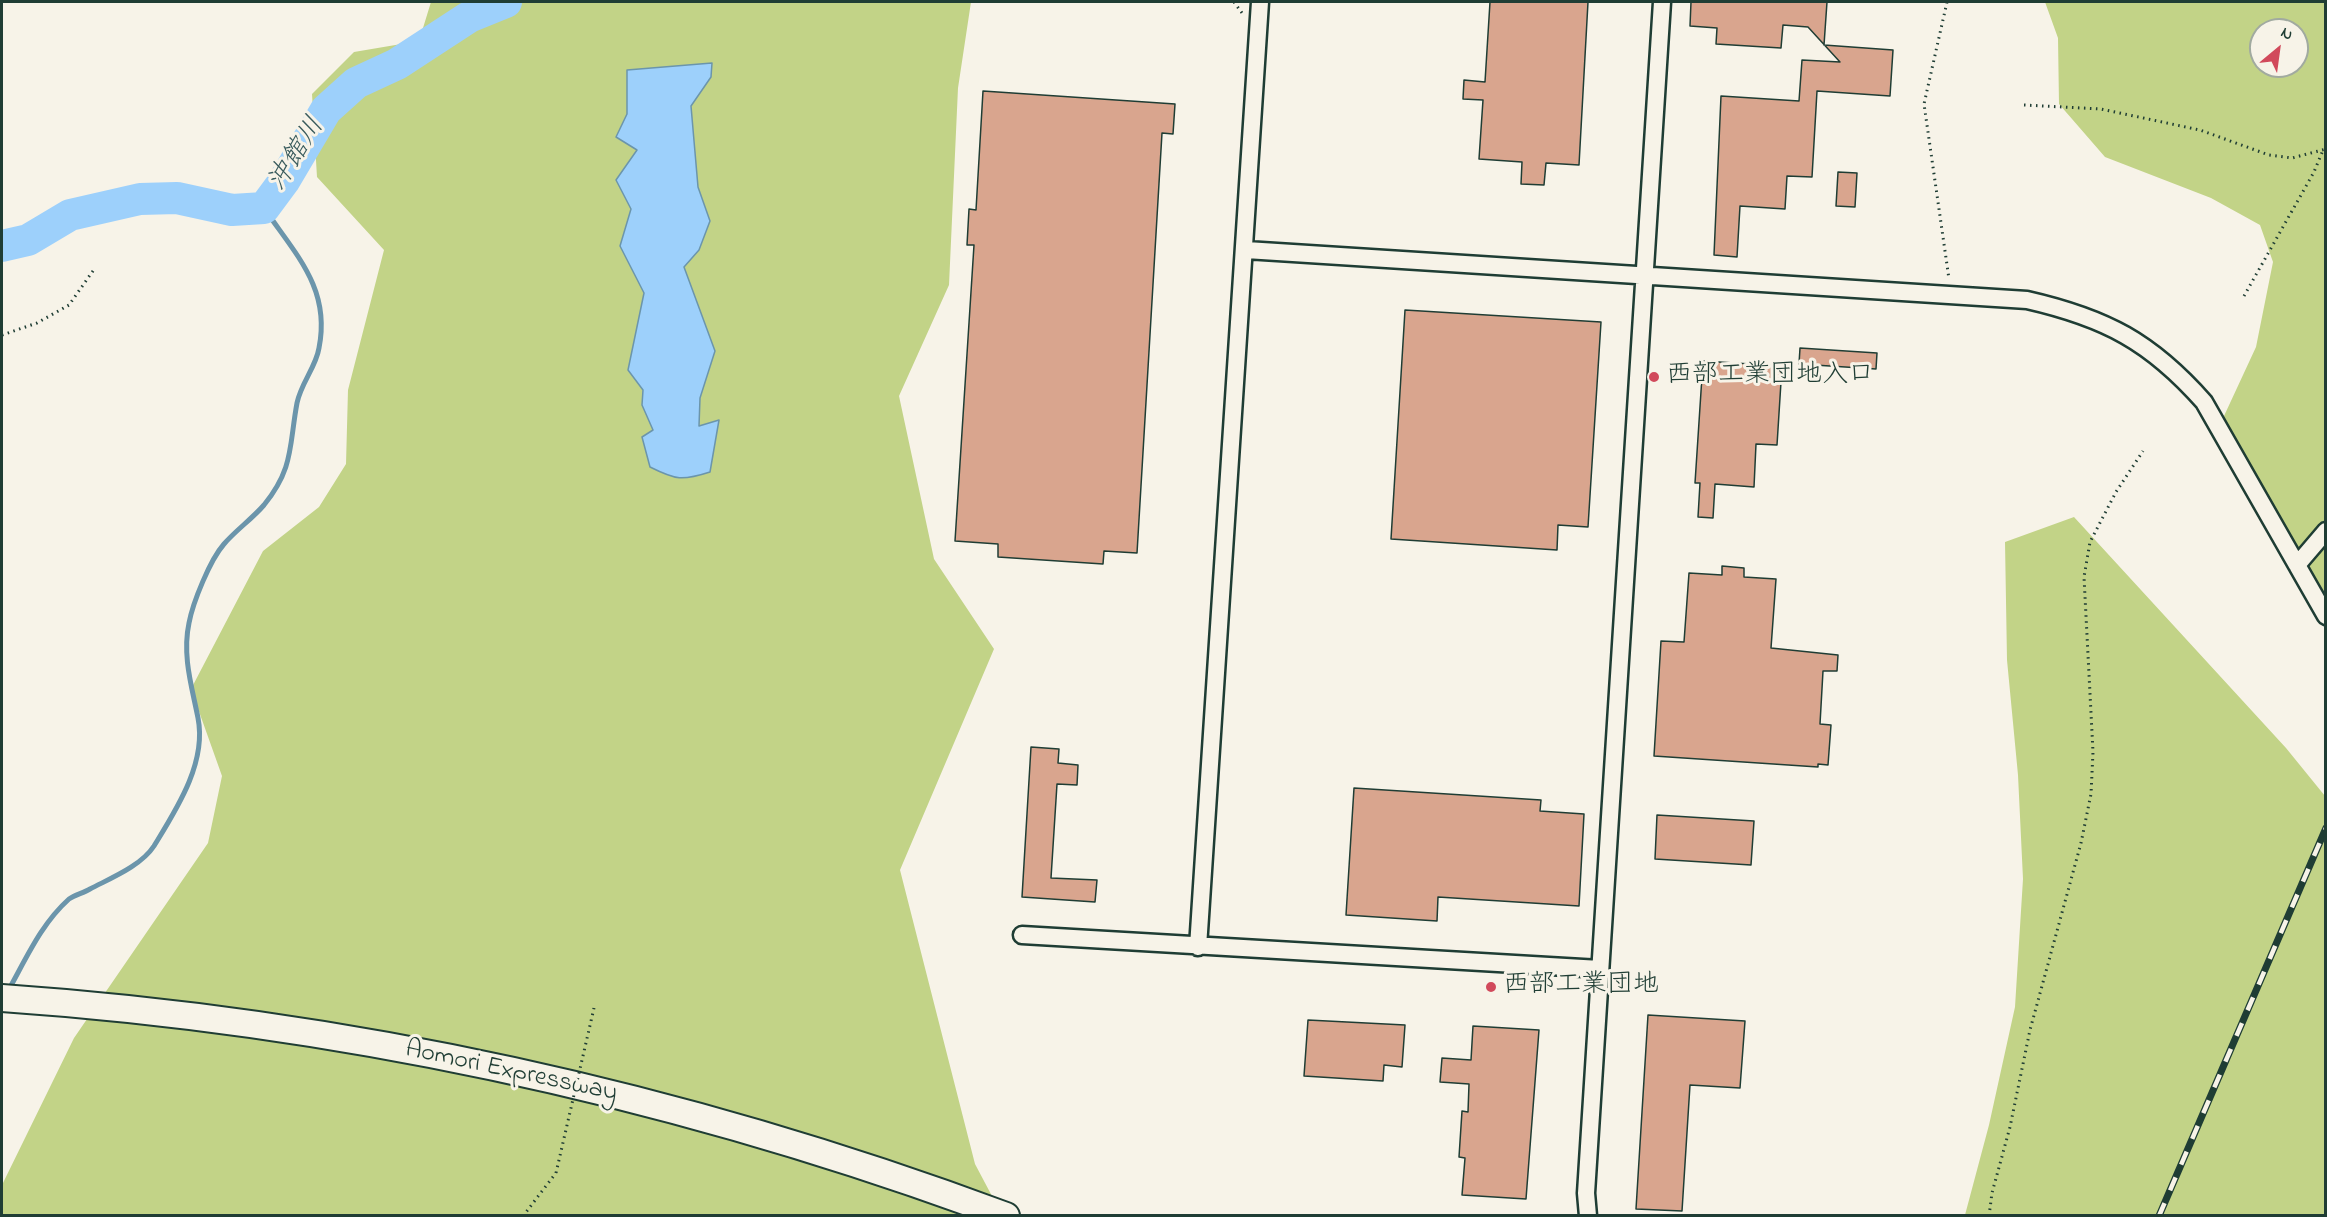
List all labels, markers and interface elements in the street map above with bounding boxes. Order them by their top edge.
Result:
north arrow [2249,18,2309,78]
text: N [2276,21,2297,47]
water label: 沖館川 [263,112,333,198]
place label: 西部工業団地入口 [1666,361,1874,393]
marker: 西部工業団地入口 [1647,370,1661,384]
place label: 西部工業団地 [1503,971,1659,1003]
marker: 西部工業団地 [1484,980,1498,994]
street label: Aomori Expressway [402,1035,620,1111]

